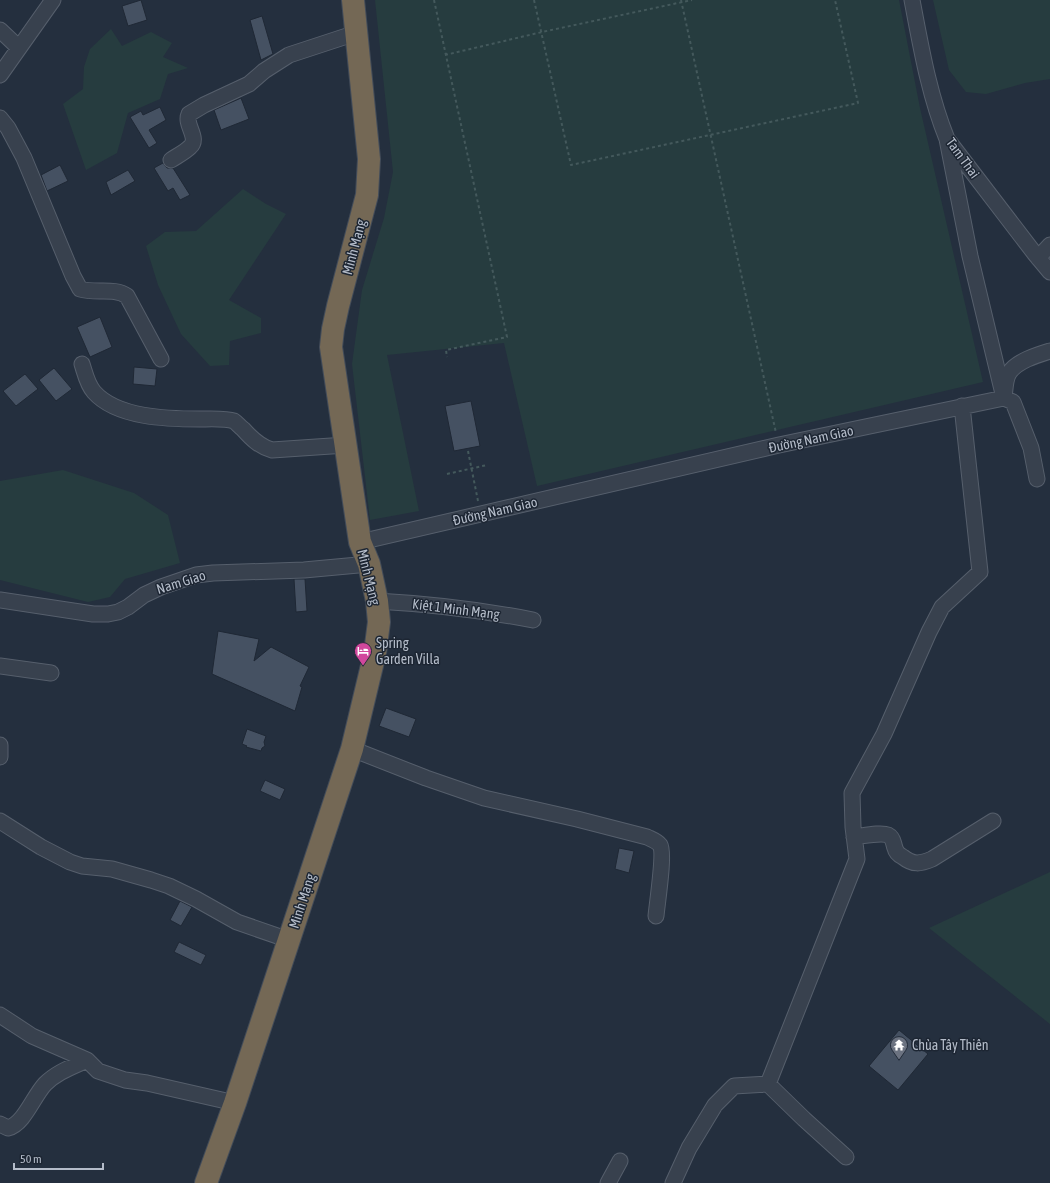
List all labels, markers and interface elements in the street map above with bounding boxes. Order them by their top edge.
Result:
street label: Tam Thai [943,135,983,181]
street label: Minh Mạng [339,217,369,277]
street label: Đường Nam Giao [767,422,855,456]
street label: Đường Nam Giao [451,493,539,529]
street label: Minh Mạng [354,548,384,606]
street label: Nam Giao [155,567,207,597]
street label: Kiệt 1 Minh Mạng [412,596,500,622]
place label: Spring Garden Villa [376,635,440,667]
hotel icon: Spring Garden Villa [353,641,373,666]
street label: Minh Mạng [286,872,318,930]
temple icon: Chùa Tây Thiên [889,1035,909,1060]
place label: Chùa Tây Thiên [912,1037,989,1053]
scale bar [14,1145,103,1171]
text: 50 m [20,1152,42,1166]

